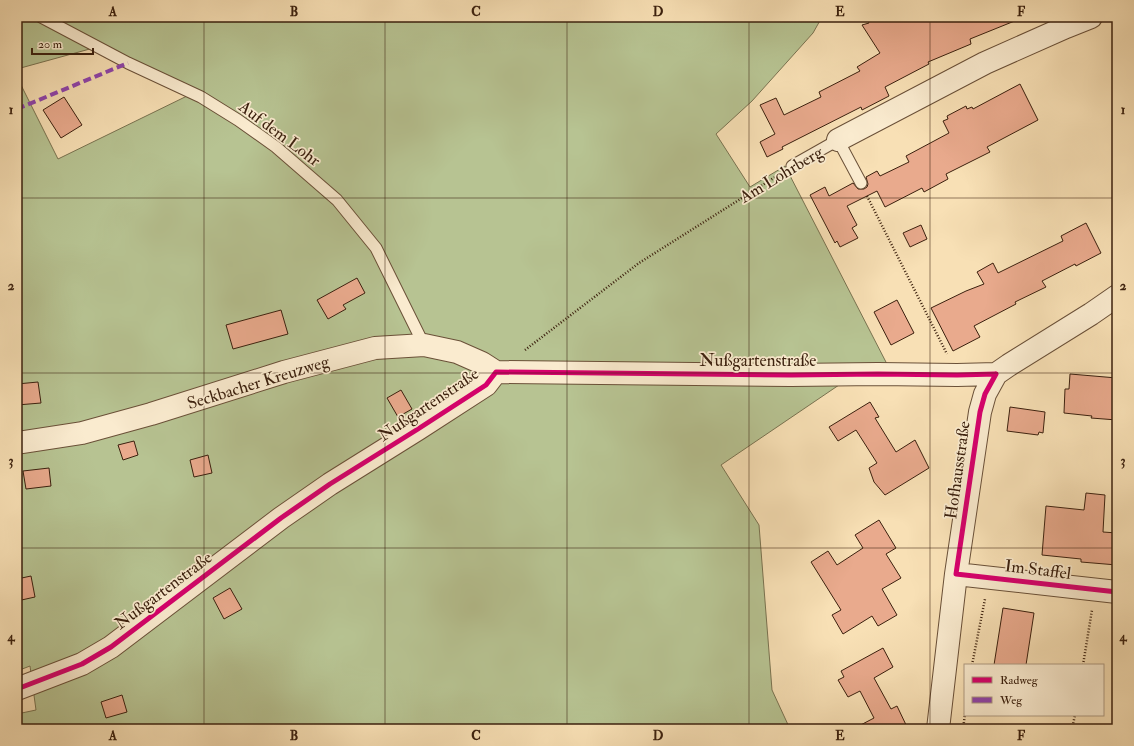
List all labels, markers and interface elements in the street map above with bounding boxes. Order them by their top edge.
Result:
text: A [108,4,118,20]
text: B [290,4,298,20]
text: C [471,4,481,20]
text: D [653,4,664,20]
text: E [835,4,845,20]
text: F [1017,4,1026,20]
scale bar [32,30,93,56]
text: 20 m [38,37,63,52]
street label: Auf dem Lohr [234,95,325,171]
text: 1 [9,102,14,118]
text: 1 [1121,102,1126,118]
street label: Am Lohrberg [735,141,827,208]
text: 2 [8,278,15,294]
text: 2 [1120,278,1127,294]
street label: Nußgartenstraße [700,350,816,371]
street label: Seckbacher Kreuzweg [184,351,332,414]
street label: Nußgartenstraße [374,363,483,446]
street label: Hofhausstraße [940,420,975,520]
text: 3 [9,453,14,469]
text: 3 [1121,453,1126,469]
street label: Nußgartenstraße [110,547,216,634]
street label: Im Staffel [1004,555,1073,584]
text: 4 [6,629,15,645]
text: 4 [1118,629,1127,645]
legend [964,664,1104,716]
text: Radweg [1000,673,1039,688]
text: Weg [999,693,1023,708]
text: A [108,728,118,744]
text: B [290,728,298,744]
text: C [471,728,481,744]
text: D [653,728,664,744]
text: E [835,728,845,744]
text: F [1017,728,1026,744]

